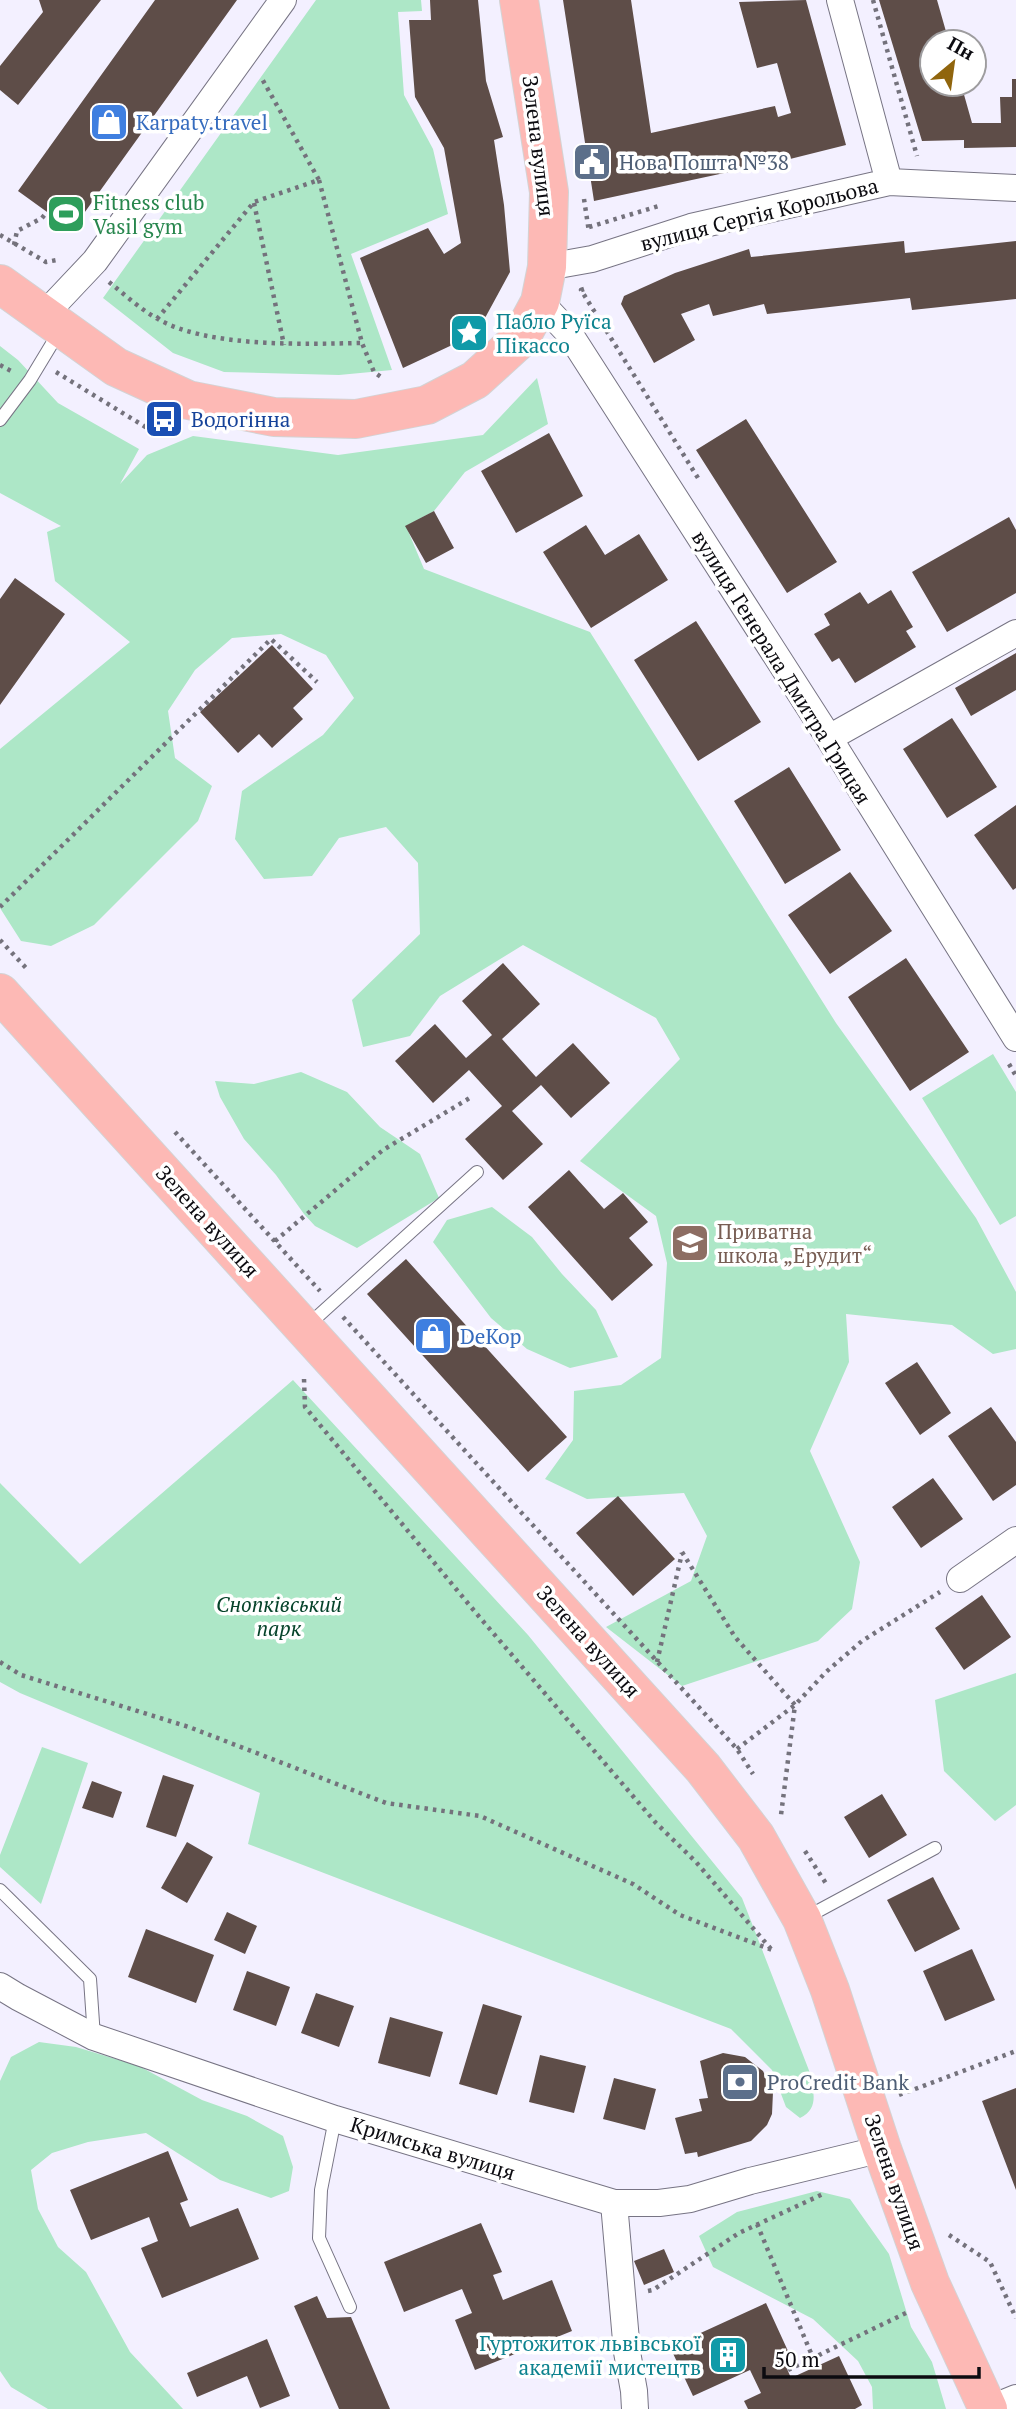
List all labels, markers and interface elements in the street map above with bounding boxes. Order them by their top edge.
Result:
north arrow [918,28,988,98]
text: Пн [944,30,980,65]
street label: Зелена вулиця [516,74,562,218]
shop icon: Karpaty.travel [88,101,130,143]
place label: Karpaty.travel [136,108,268,136]
public building icon: Нова Пошта №38 [571,141,613,183]
place label: Нова Пошта №38 [619,148,789,176]
street label: вулиця Сергія Корольова [637,171,881,257]
place label: Fitness club Vasil gym [93,188,204,240]
sports icon: Fitness club Vasil gym [45,193,87,235]
place label: Пабло Руїса Пікассо [496,307,612,359]
place icon: Пабло Руїса Пікассо [448,312,490,354]
bus stop icon: Водогінна [143,398,185,440]
place label: Водогінна [191,405,291,433]
street label: вулиця Генерала Дмитра Грицая [686,525,878,809]
street label: Зелена вулиця [150,1159,266,1283]
place label: Приватна школа „Ерудит“ [717,1217,872,1269]
school or university icon: Приватна школа „Ерудит“ [669,1222,711,1264]
shop icon: DeKop [412,1315,454,1357]
place label: DeKop [460,1322,522,1350]
street label: Зелена вулиця [531,1579,647,1703]
park label: Снопківський парк [216,1590,342,1642]
bank icon: ProCredit Bank [719,2061,761,2103]
place label: ProCredit Bank [767,2068,909,2096]
street label: Кримська вулиця [347,2110,519,2186]
street label: Зелена вулиця [859,2110,931,2254]
place label: Гуртожиток львівської академії мистецтв [479,2329,701,2381]
building icon: Гуртожиток львівської академії мистецтв [707,2334,749,2376]
scale bar [764,2336,979,2380]
text: 50 m [774,2345,820,2373]

